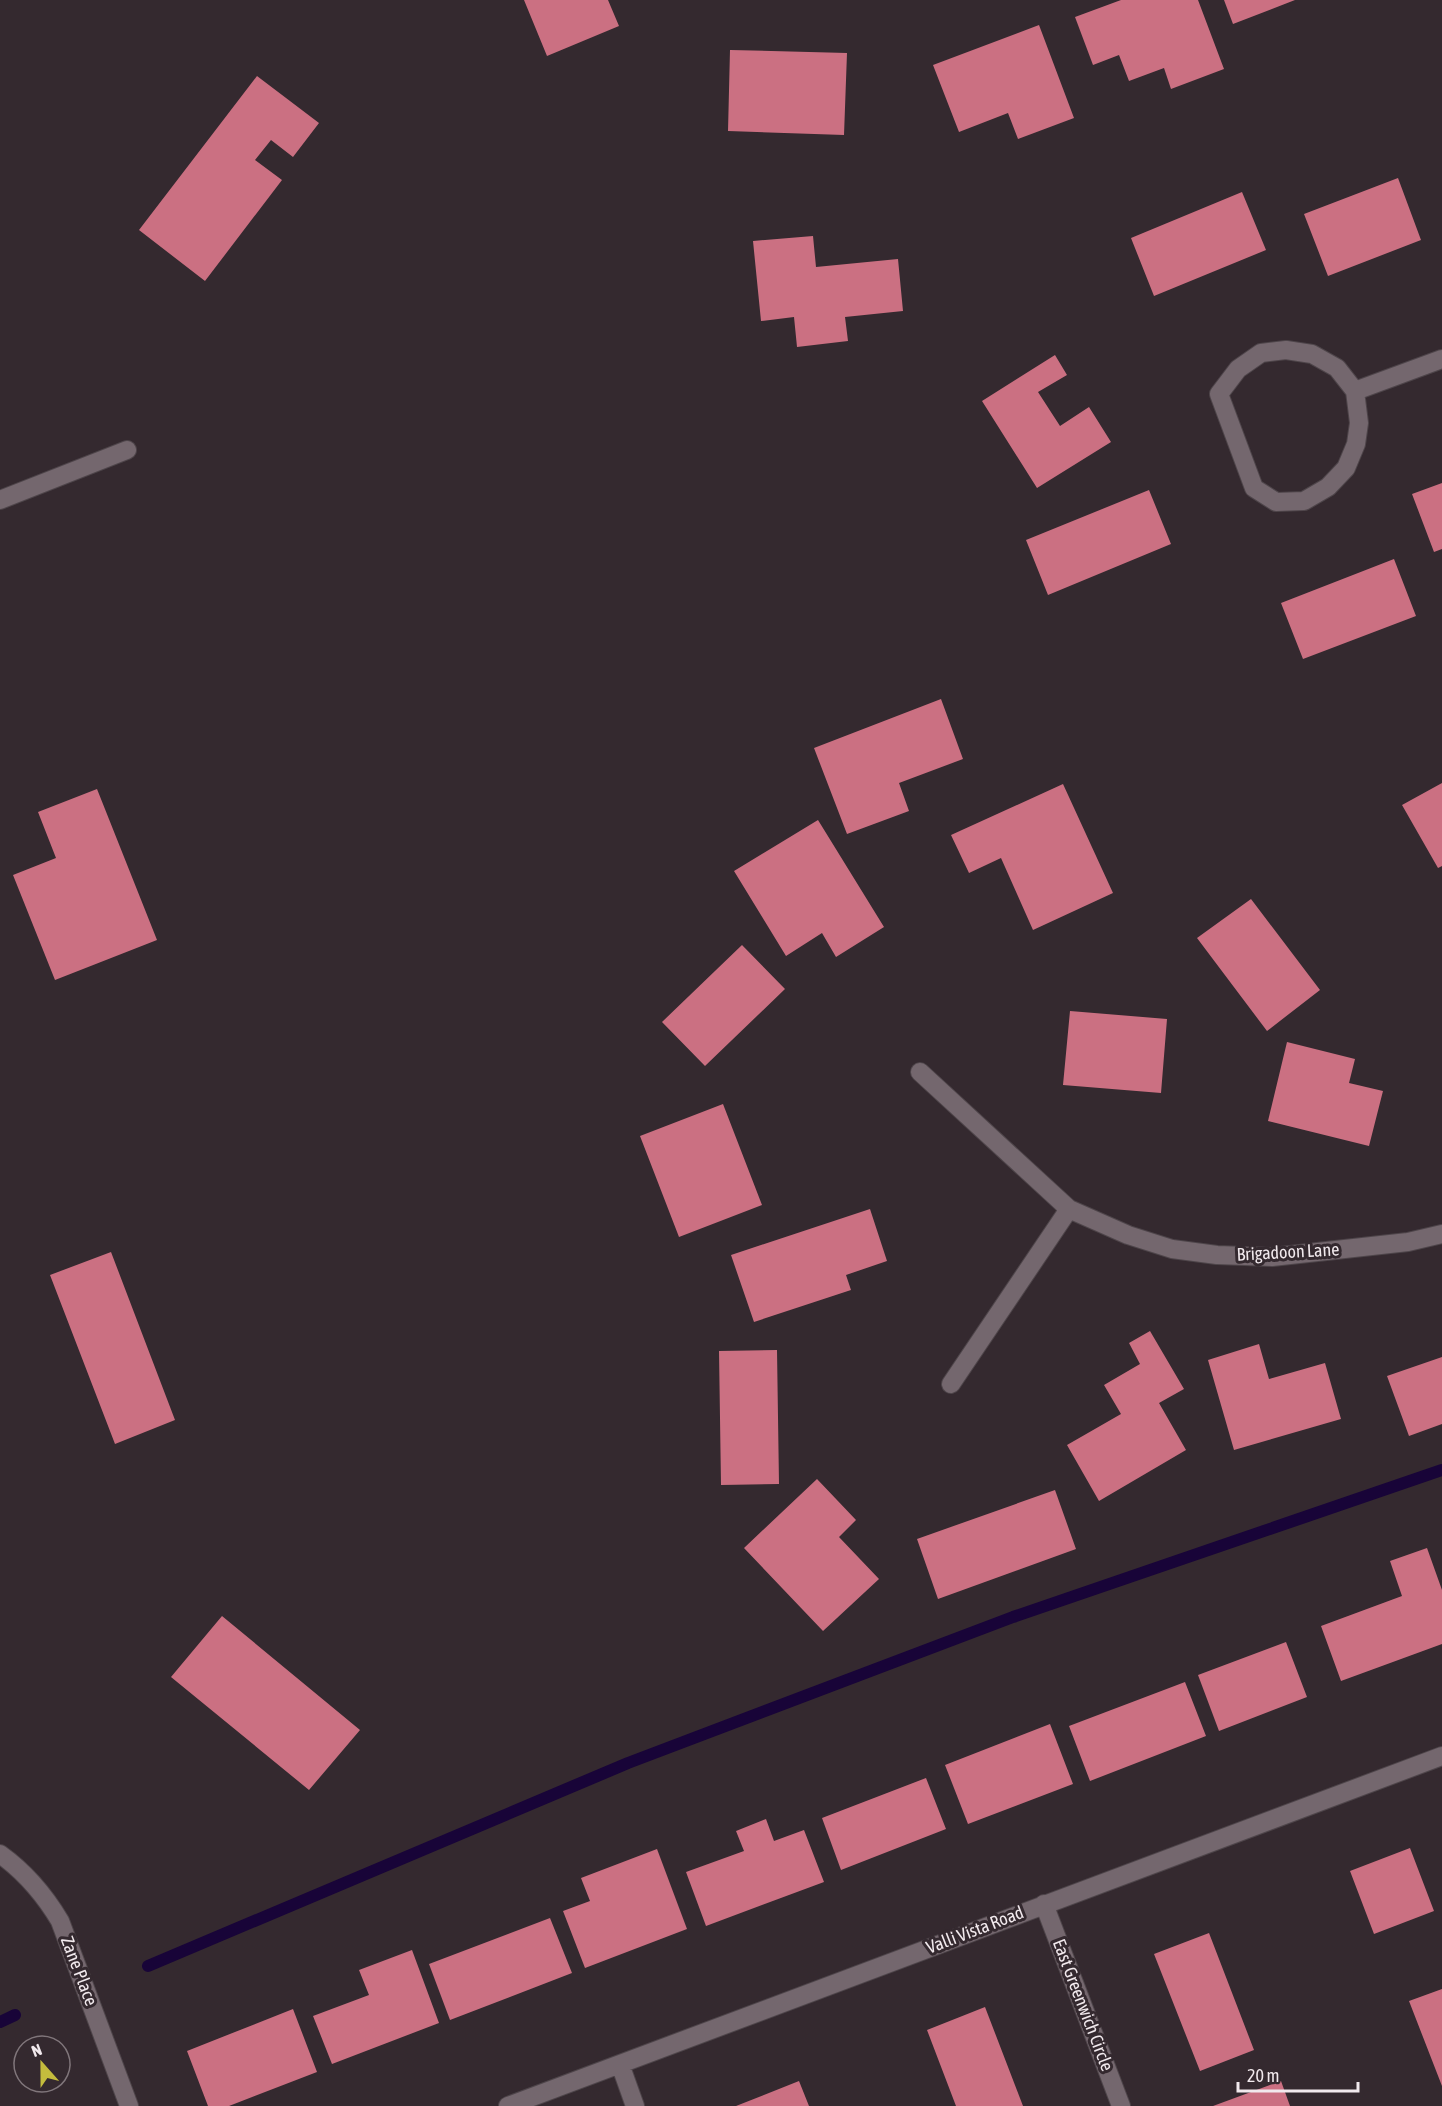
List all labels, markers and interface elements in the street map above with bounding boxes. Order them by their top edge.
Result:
street label: Brigadoon Lane [1236,1238,1340,1265]
street label: Valli Vista Road [923,1901,1026,1958]
street label: Zane Place [57,1933,102,2008]
street label: East Greenwich Circle [1049,1936,1118,2074]
north arrow [12,2034,72,2094]
text: N [29,2040,44,2060]
scale bar [1238,2055,1358,2093]
text: 20 m [1247,2065,1279,2086]

